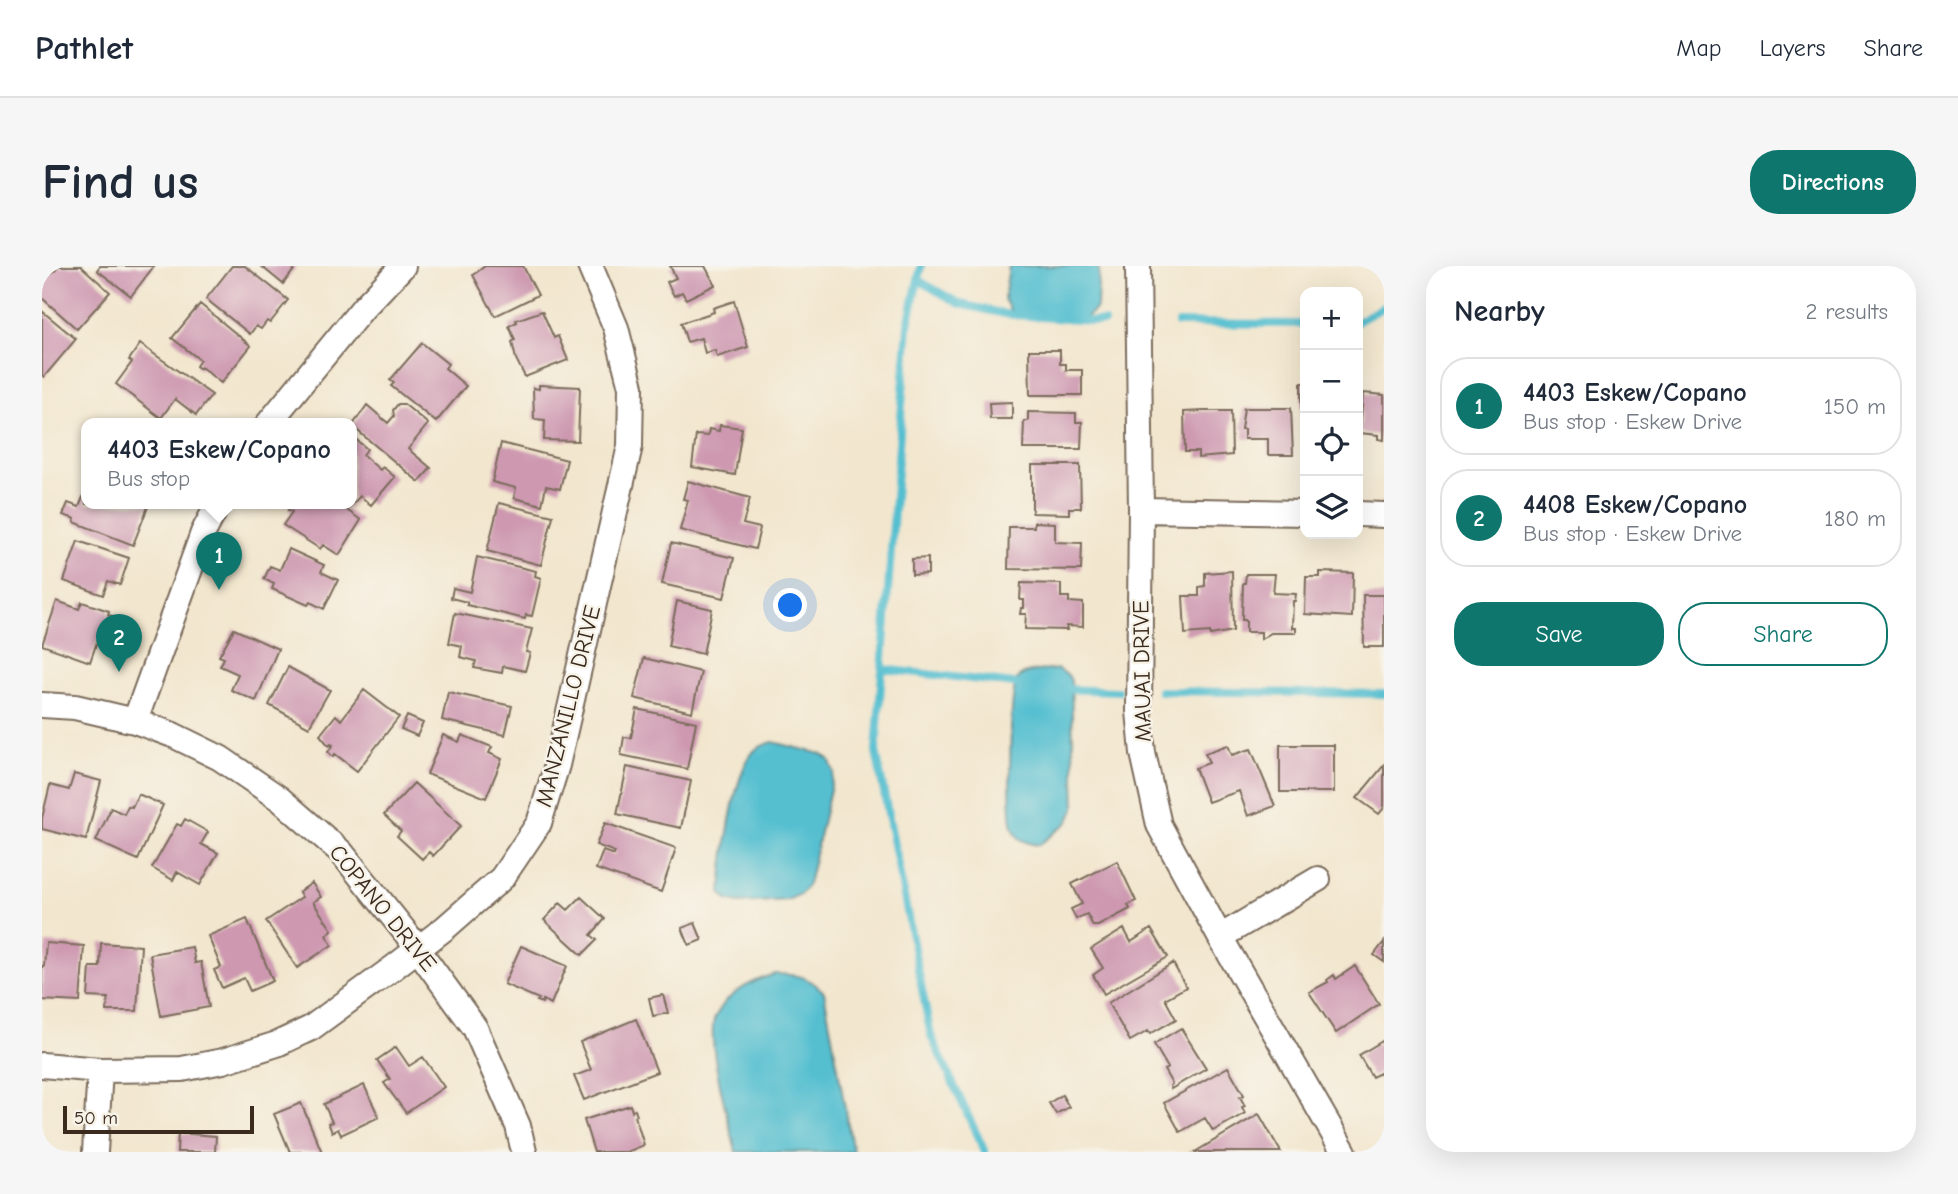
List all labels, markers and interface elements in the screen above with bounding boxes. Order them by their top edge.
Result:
text: Pathlet [35,29,133,67]
text: Map [1676,34,1722,62]
text: Layers [1760,34,1825,62]
text: Share [1863,34,1923,62]
button: Directions [1750,150,1916,214]
text: Find us [42,154,198,210]
map controls [1300,287,1363,539]
button: + [1300,287,1363,350]
text: Nearby [1454,294,1545,329]
text: 2 results [1806,298,1888,325]
button: − [1300,350,1363,413]
text: 4403 Eskew/Copano [1523,378,1747,408]
text: 1 [1474,393,1484,420]
text: 150 m [1824,393,1886,420]
text: Bus stop · Eskew Drive [1523,408,1742,435]
button: locate [1300,413,1363,476]
popup [81,418,357,509]
text: 4403 Eskew/Copano [107,435,331,465]
text: Bus stop [107,465,190,492]
button: layers [1300,476,1363,539]
text: 4408 Eskew/Copano [1523,490,1747,520]
text: 2 [1473,505,1485,532]
text: 180 m [1824,505,1886,532]
text: Bus stop · Eskew Drive [1523,520,1742,547]
pin: 1 [196,532,242,590]
your location [773,588,807,622]
street label: MAUAI DRIVE [1127,600,1157,742]
street label: MANZANILLO DRIVE [530,602,606,810]
button: Save [1454,602,1664,666]
button: Share [1678,602,1888,666]
pin: 2 [96,614,142,672]
street label: COPANO DRIVE [324,839,442,977]
scale bar [63,1103,254,1135]
text: 50 m [74,1107,118,1129]

